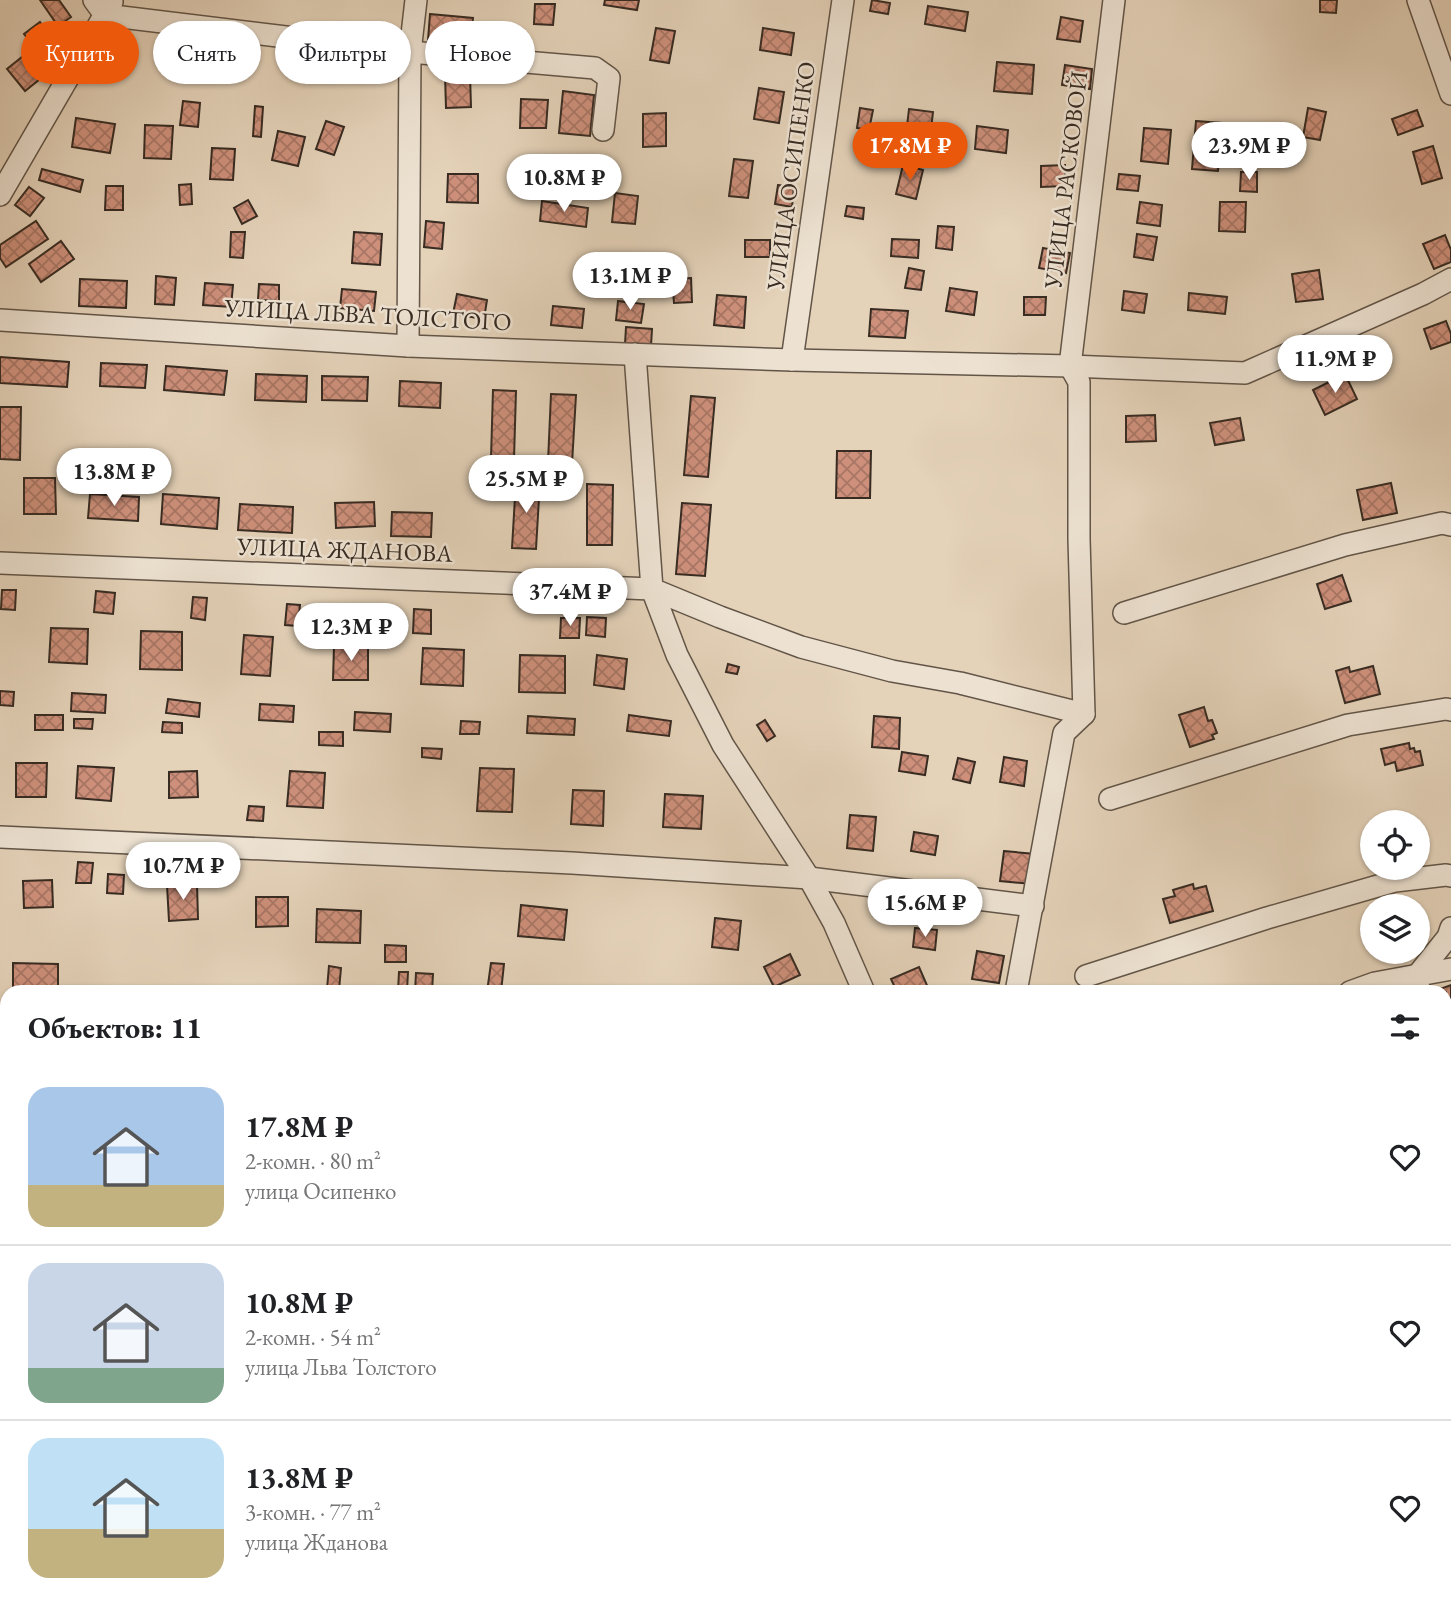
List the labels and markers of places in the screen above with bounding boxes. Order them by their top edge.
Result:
pin: 17.8M ₽ [845,122,975,182]
pin: 23.9M ₽ [1184,122,1314,182]
pin: 10.8M ₽ [499,154,629,214]
pin: 13.1M ₽ [565,252,695,312]
pin: 11.9M ₽ [1270,336,1400,395]
pin: 13.8M ₽ [49,448,179,508]
pin: 25.5M ₽ [461,456,591,515]
pin: 37.4M ₽ [505,568,635,628]
pin: 12.3M ₽ [286,604,416,663]
pin: 10.7M ₽ [118,842,248,902]
pin: 15.6M ₽ [860,880,990,939]

